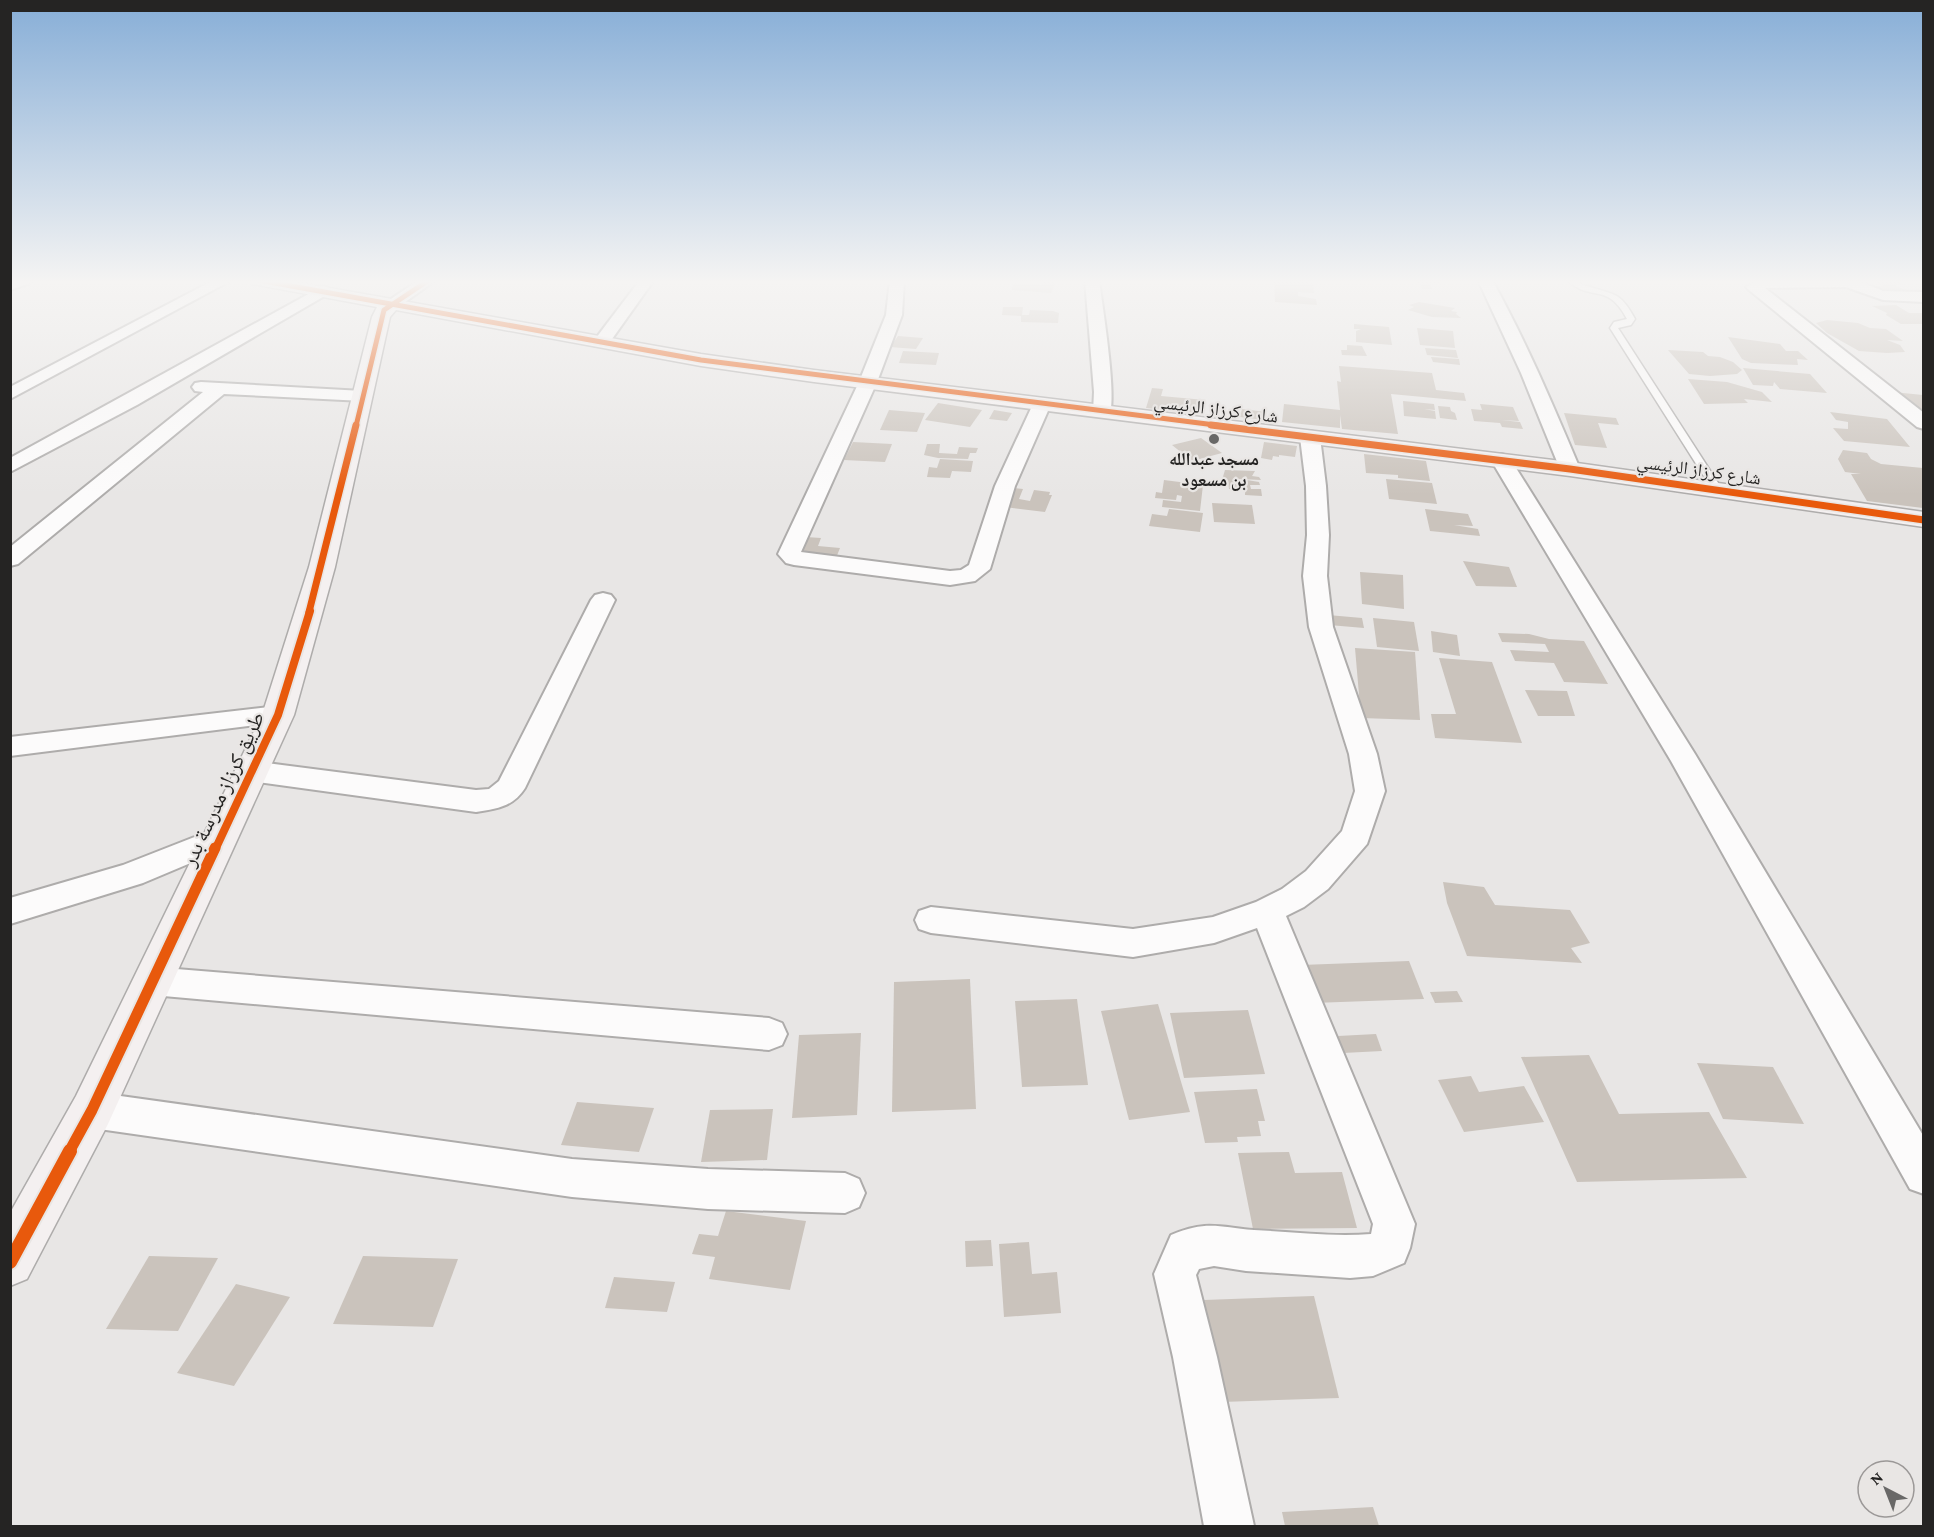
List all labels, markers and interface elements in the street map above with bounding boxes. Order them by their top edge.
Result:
street label: شارع كرزاز الرئيسي [1152,391,1279,431]
marker: مسجد عبدالله بن مسعود [1207,432,1221,446]
place label: مسجد عبدالله بن مسعود [1169,449,1259,491]
street label: شارع كرزاز الرئيسي [1635,451,1762,493]
street label: طريق كرزاز مدرسة بدر [176,708,270,872]
north arrow [1856,1459,1916,1519]
text: N [1867,1468,1886,1488]

